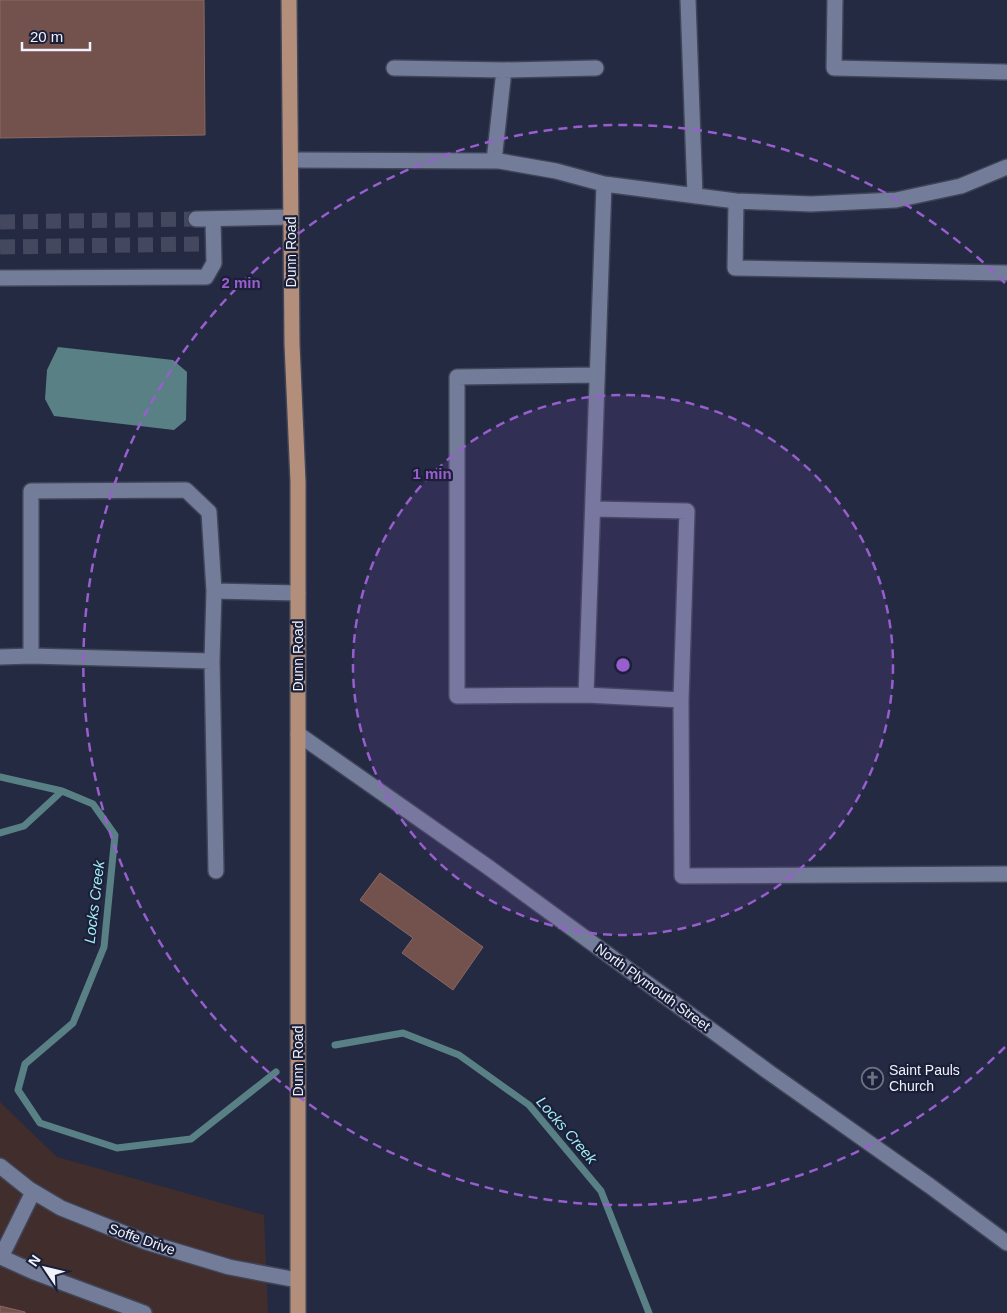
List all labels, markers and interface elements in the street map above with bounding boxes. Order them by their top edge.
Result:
scale bar [22,20,90,52]
text: 20 m [30,28,63,45]
street label: Dunn Road [283,217,299,287]
text: 2 min [221,274,261,291]
text: 1 min [412,465,452,482]
street label: Dunn Road [290,621,306,691]
centre of rings [614,656,632,674]
water label: Locks Creek [80,858,108,944]
street label: North Plymouth Street [593,940,713,1034]
street label: Dunn Road [290,1026,306,1096]
place label: Saint Pauls Church [889,1062,960,1094]
church icon: Saint Pauls Church [861,1066,885,1090]
water label: Locks Creek [533,1093,602,1168]
street label: Soffe Drive [107,1220,177,1258]
north arrow [20,1243,70,1293]
text: N [25,1252,44,1269]

